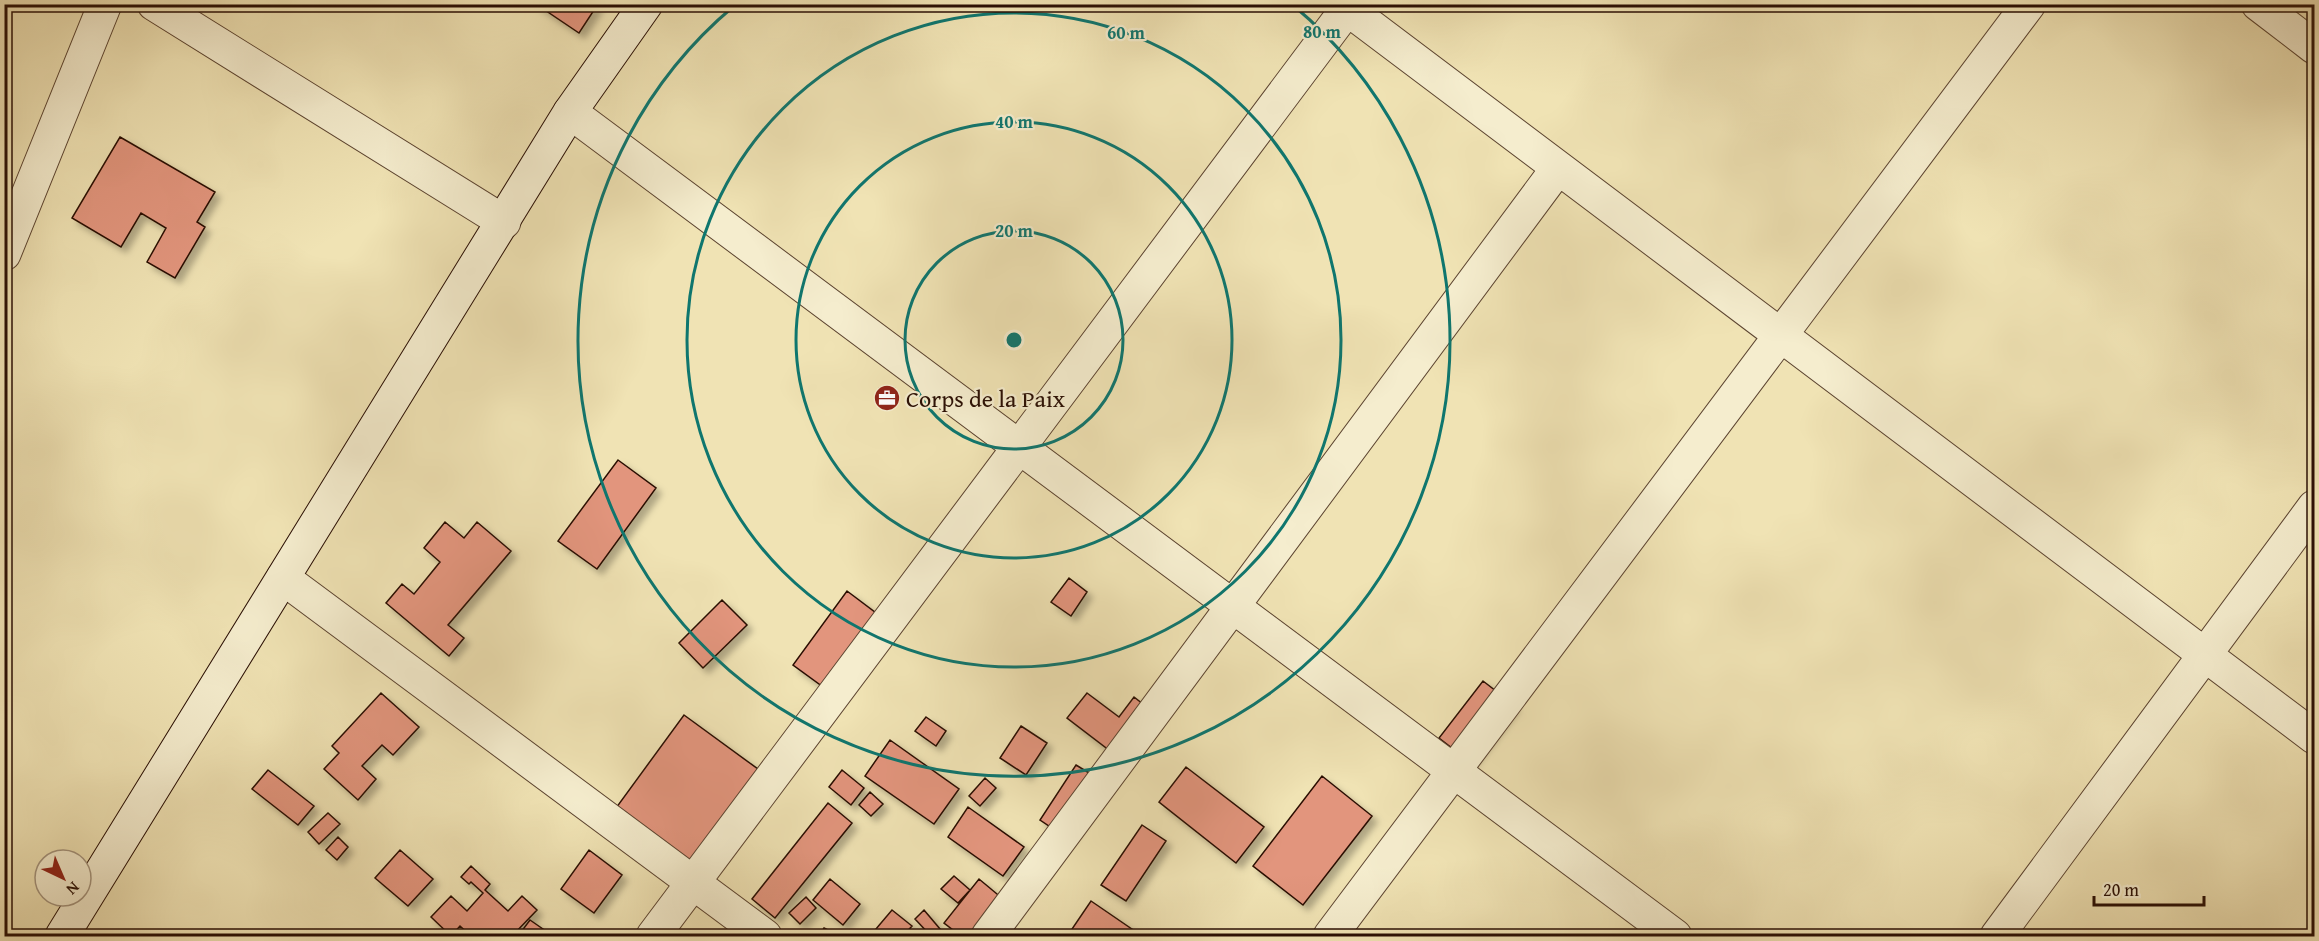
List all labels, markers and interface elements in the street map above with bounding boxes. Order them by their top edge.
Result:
text: 80 m [1303,18,1342,45]
text: 60 m [1107,19,1146,46]
text: 40 m [995,108,1034,135]
text: 20 m [995,217,1034,244]
centre of rings [1004,330,1024,350]
place label: Corps de la Paix [906,381,1066,416]
office icon: Corps de la Paix [872,383,902,413]
north arrow [33,848,93,908]
scale bar [2094,869,2204,907]
text: N [61,876,86,901]
text: 20 m [2103,876,2139,903]

